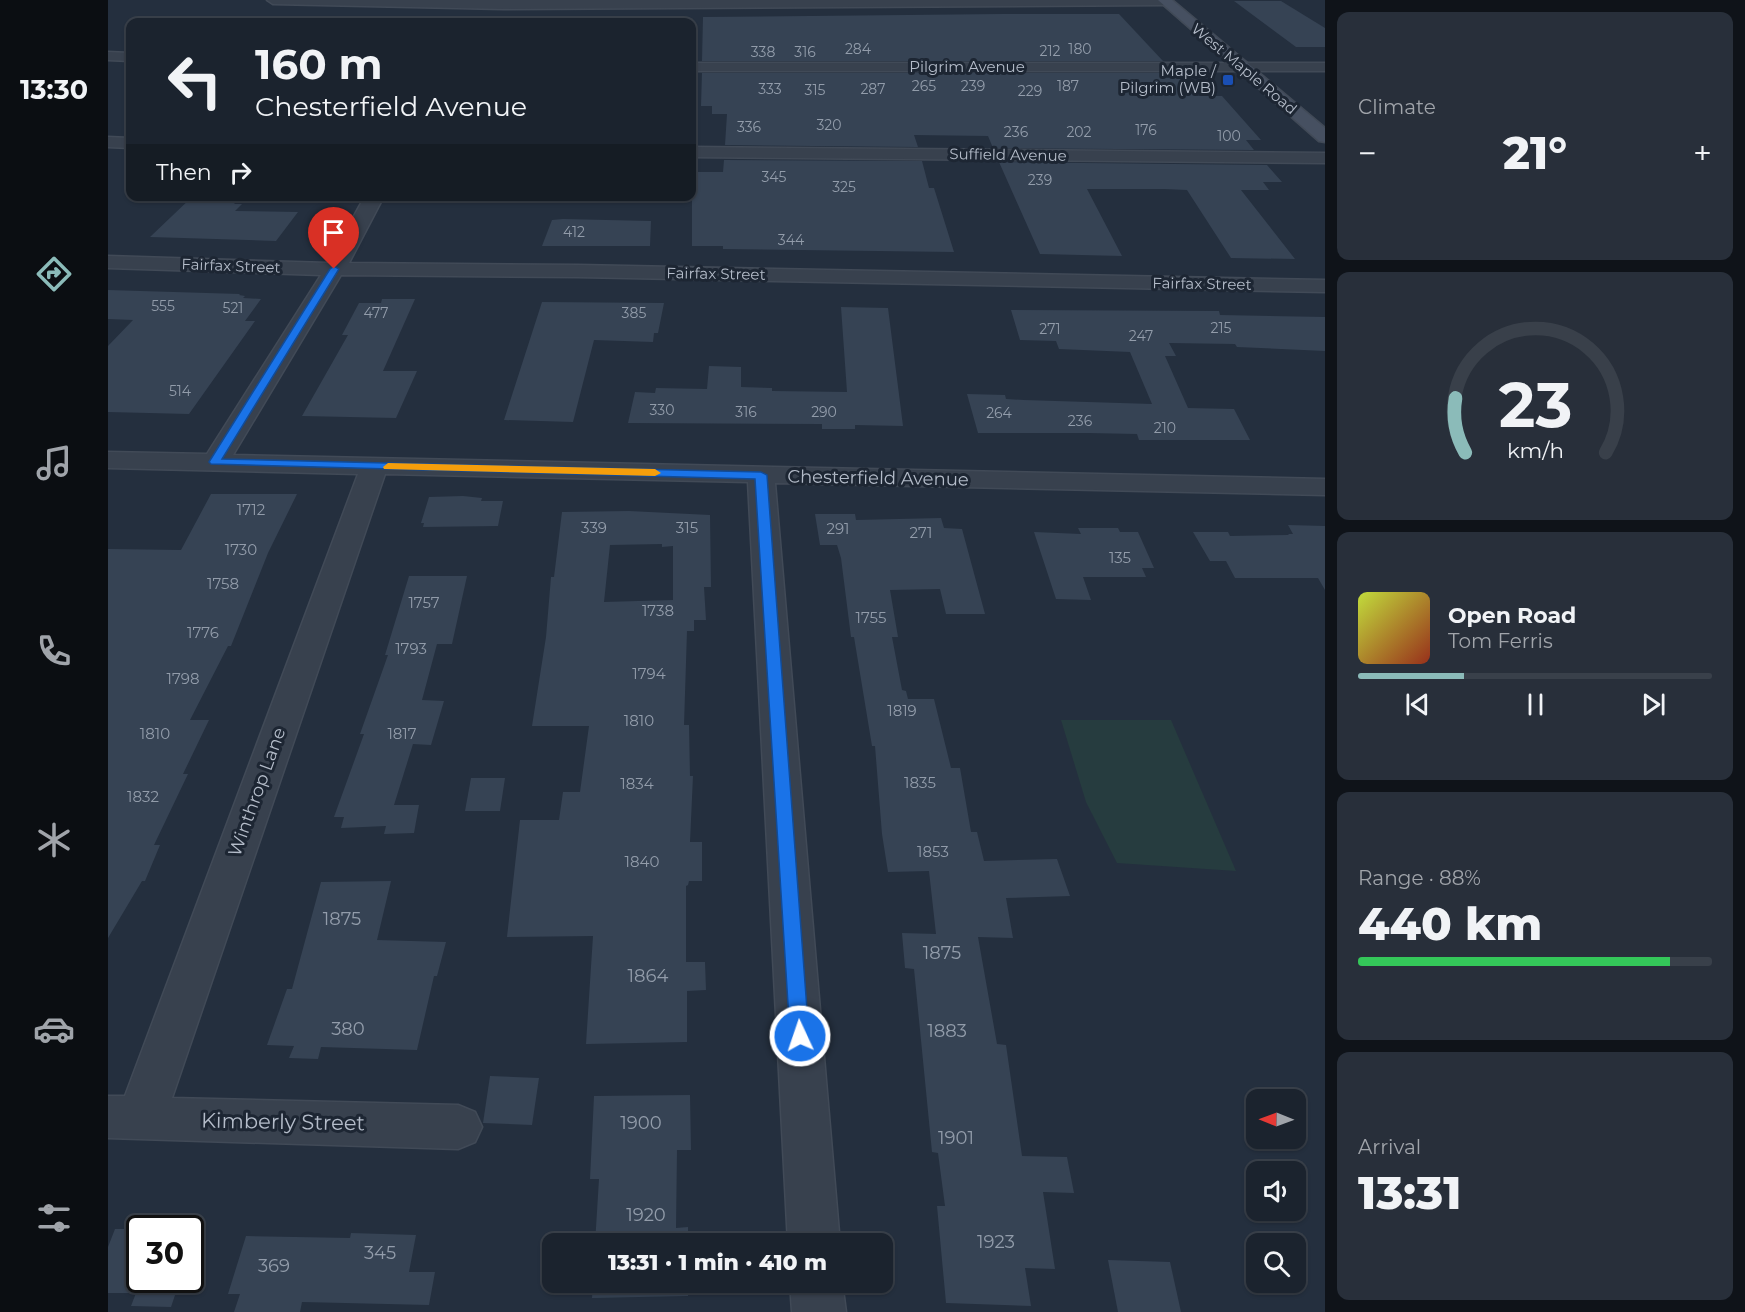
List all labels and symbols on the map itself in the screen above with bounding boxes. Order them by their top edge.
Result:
street label: West Maple Road [1188,19,1301,118]
house number: 284 [845,40,872,58]
house number: 180 [1068,40,1092,58]
house number: 212 [1040,42,1061,60]
house number: 338 [751,43,775,61]
house number: 316 [794,43,816,61]
street label: Pilgrim Avenue [909,57,1025,76]
place label: Maple / Pilgrim (WB) [1119,61,1217,97]
marker: Maple / Pilgrim (WB) [1221,73,1235,87]
house number: 265 [912,77,936,95]
house number: 239 [961,77,985,95]
house number: 187 [1057,77,1079,95]
house number: 333 [758,80,782,98]
house number: 287 [860,80,886,98]
house number: 315 [805,81,826,99]
house number: 229 [1018,82,1042,100]
house number: 320 [816,116,842,134]
house number: 336 [737,118,762,136]
house number: 176 [1135,121,1157,139]
house number: 236 [1004,123,1029,141]
house number: 202 [1066,123,1092,141]
house number: 100 [1217,127,1241,145]
street label: Suffield Avenue [949,144,1067,165]
house number: 345 [761,168,787,186]
house number: 239 [1028,171,1052,189]
house number: 325 [832,178,856,196]
pin [308,207,359,269]
house number: 412 [563,223,585,241]
house number: 344 [778,231,805,249]
street label: Fairfax Street [181,254,281,277]
street label: Fairfax Street [666,263,766,284]
street label: Fairfax Street [1152,273,1252,294]
house number: 555 [151,297,175,315]
house number: 521 [223,299,243,317]
house number: 477 [363,304,389,322]
house number: 385 [622,304,646,322]
house number: 215 [1211,319,1232,337]
house number: 271 [1039,320,1061,338]
house number: 247 [1129,327,1153,345]
house number: 514 [169,382,192,400]
house number: 330 [650,401,675,419]
house number: 316 [735,403,757,421]
house number: 290 [811,403,837,421]
house number: 264 [986,404,1013,422]
house number: 236 [1068,412,1093,430]
house number: 210 [1154,419,1176,437]
street label: Chesterfield Avenue [787,465,969,491]
house number: 1712 [237,500,265,519]
house number: 339 [581,518,607,537]
house number: 315 [676,518,698,537]
house number: 291 [826,519,850,538]
house number: 271 [910,523,932,542]
house number: 1730 [225,540,257,559]
house number: 135 [1109,548,1131,567]
house number: 1758 [207,574,239,593]
house number: 1757 [408,593,440,612]
house number: 1738 [642,601,674,620]
house number: 1755 [856,608,886,627]
house number: 1776 [187,623,219,642]
house number: 1793 [395,639,427,658]
house number: 1794 [632,664,666,683]
house number: 1798 [167,669,199,688]
house number: 1819 [887,701,917,720]
house number: 1810 [624,711,654,730]
house number: 1810 [140,724,170,743]
street label: Winthrop Lane [223,724,291,859]
house number: 1817 [387,724,417,743]
house number: 1835 [904,773,936,792]
house number: 1834 [620,774,654,793]
house number: 1832 [127,787,159,806]
house number: 1853 [917,842,949,861]
house number: 1840 [625,852,659,871]
house number: 1875 [323,908,361,930]
house number: 1875 [923,942,961,964]
house number: 1864 [628,965,669,987]
position arrow [768,1004,832,1068]
house number: 380 [331,1018,365,1040]
house number: 1883 [927,1020,967,1042]
north arrow [1246,1089,1306,1149]
street label: Kimberly Street [201,1108,365,1135]
house number: 1900 [620,1112,662,1134]
house number: 1901 [938,1127,974,1149]
house number: 1920 [626,1204,666,1226]
speed limit sign: 30 [126,1215,204,1293]
house number: 1923 [977,1231,1015,1253]
house number: 345 [364,1242,396,1264]
house number: 369 [258,1255,290,1277]

